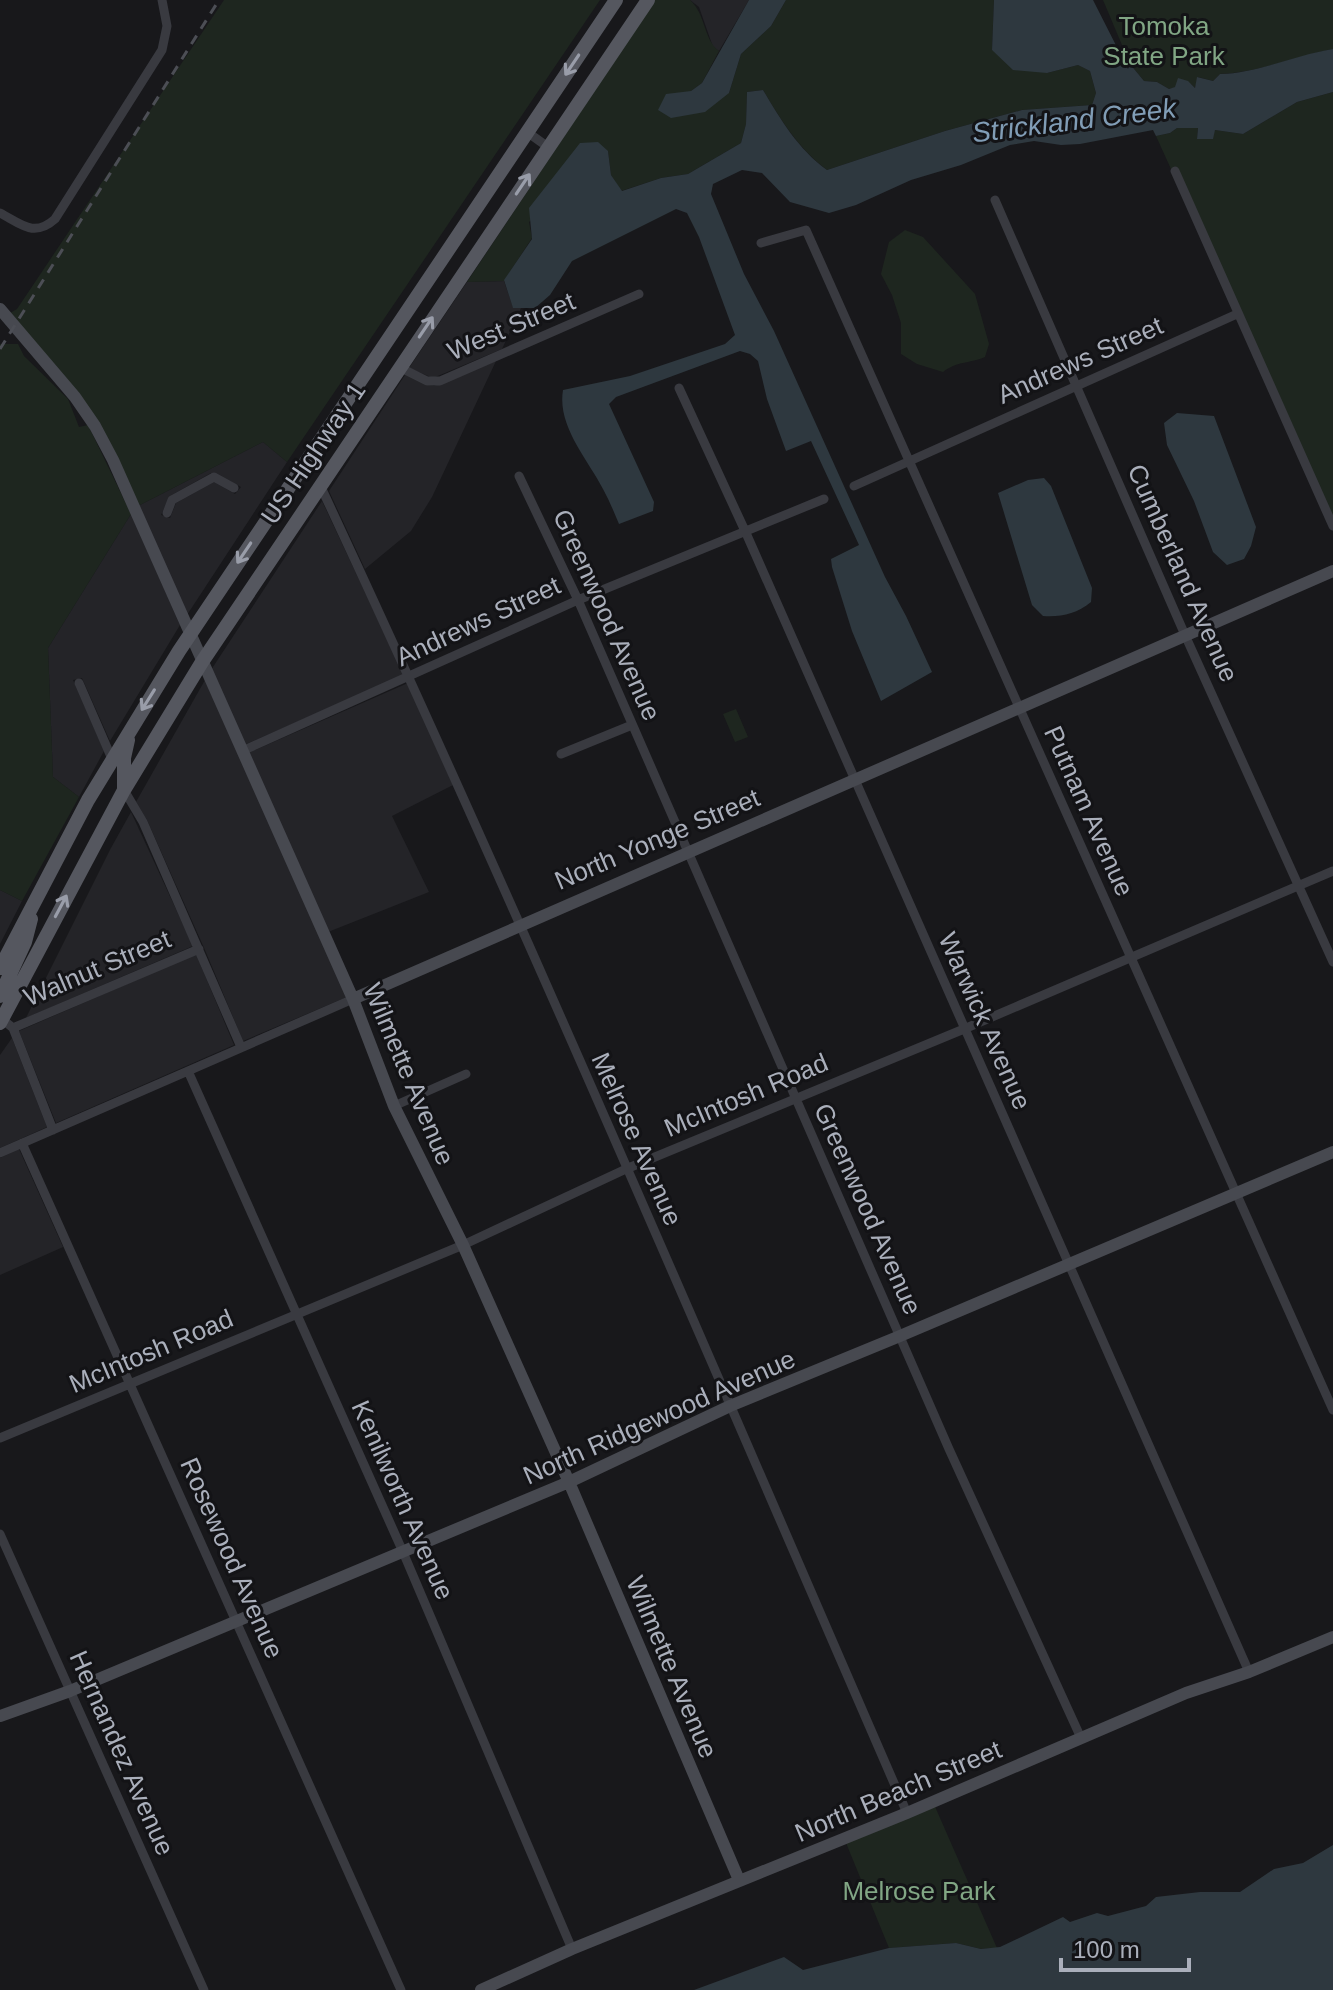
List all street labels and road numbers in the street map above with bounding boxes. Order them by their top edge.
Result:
street label: West Street [443,285,580,366]
street label: Andrews Street [993,310,1168,410]
street label: US Highway 1 [255,376,371,530]
street label: Cumberland Avenue [1121,459,1245,687]
street label: Greenwood Avenue [547,505,667,725]
street label: Andrews Street [391,570,566,672]
street label: Putnam Avenue [1038,721,1140,901]
street label: North Yonge Street [550,782,765,896]
street label: Walnut Street [19,923,176,1012]
street label: Warwick Avenue [933,928,1037,1114]
street label: Wilmette Avenue [357,979,461,1169]
street label: McIntosh Road [660,1047,832,1143]
street label: Melrose Avenue [585,1048,689,1230]
street label: Greenwood Avenue [808,1099,928,1319]
street label: McIntosh Road [65,1303,237,1399]
street label: North Ridgewood Avenue [518,1343,800,1491]
street label: Kenilworth Avenue [346,1396,460,1604]
street label: Rosewood Avenue [174,1453,290,1663]
street label: Wilmette Avenue [620,1572,724,1762]
street label: Hernandez Avenue [63,1646,181,1860]
street label: North Beach Street [790,1734,1006,1848]

